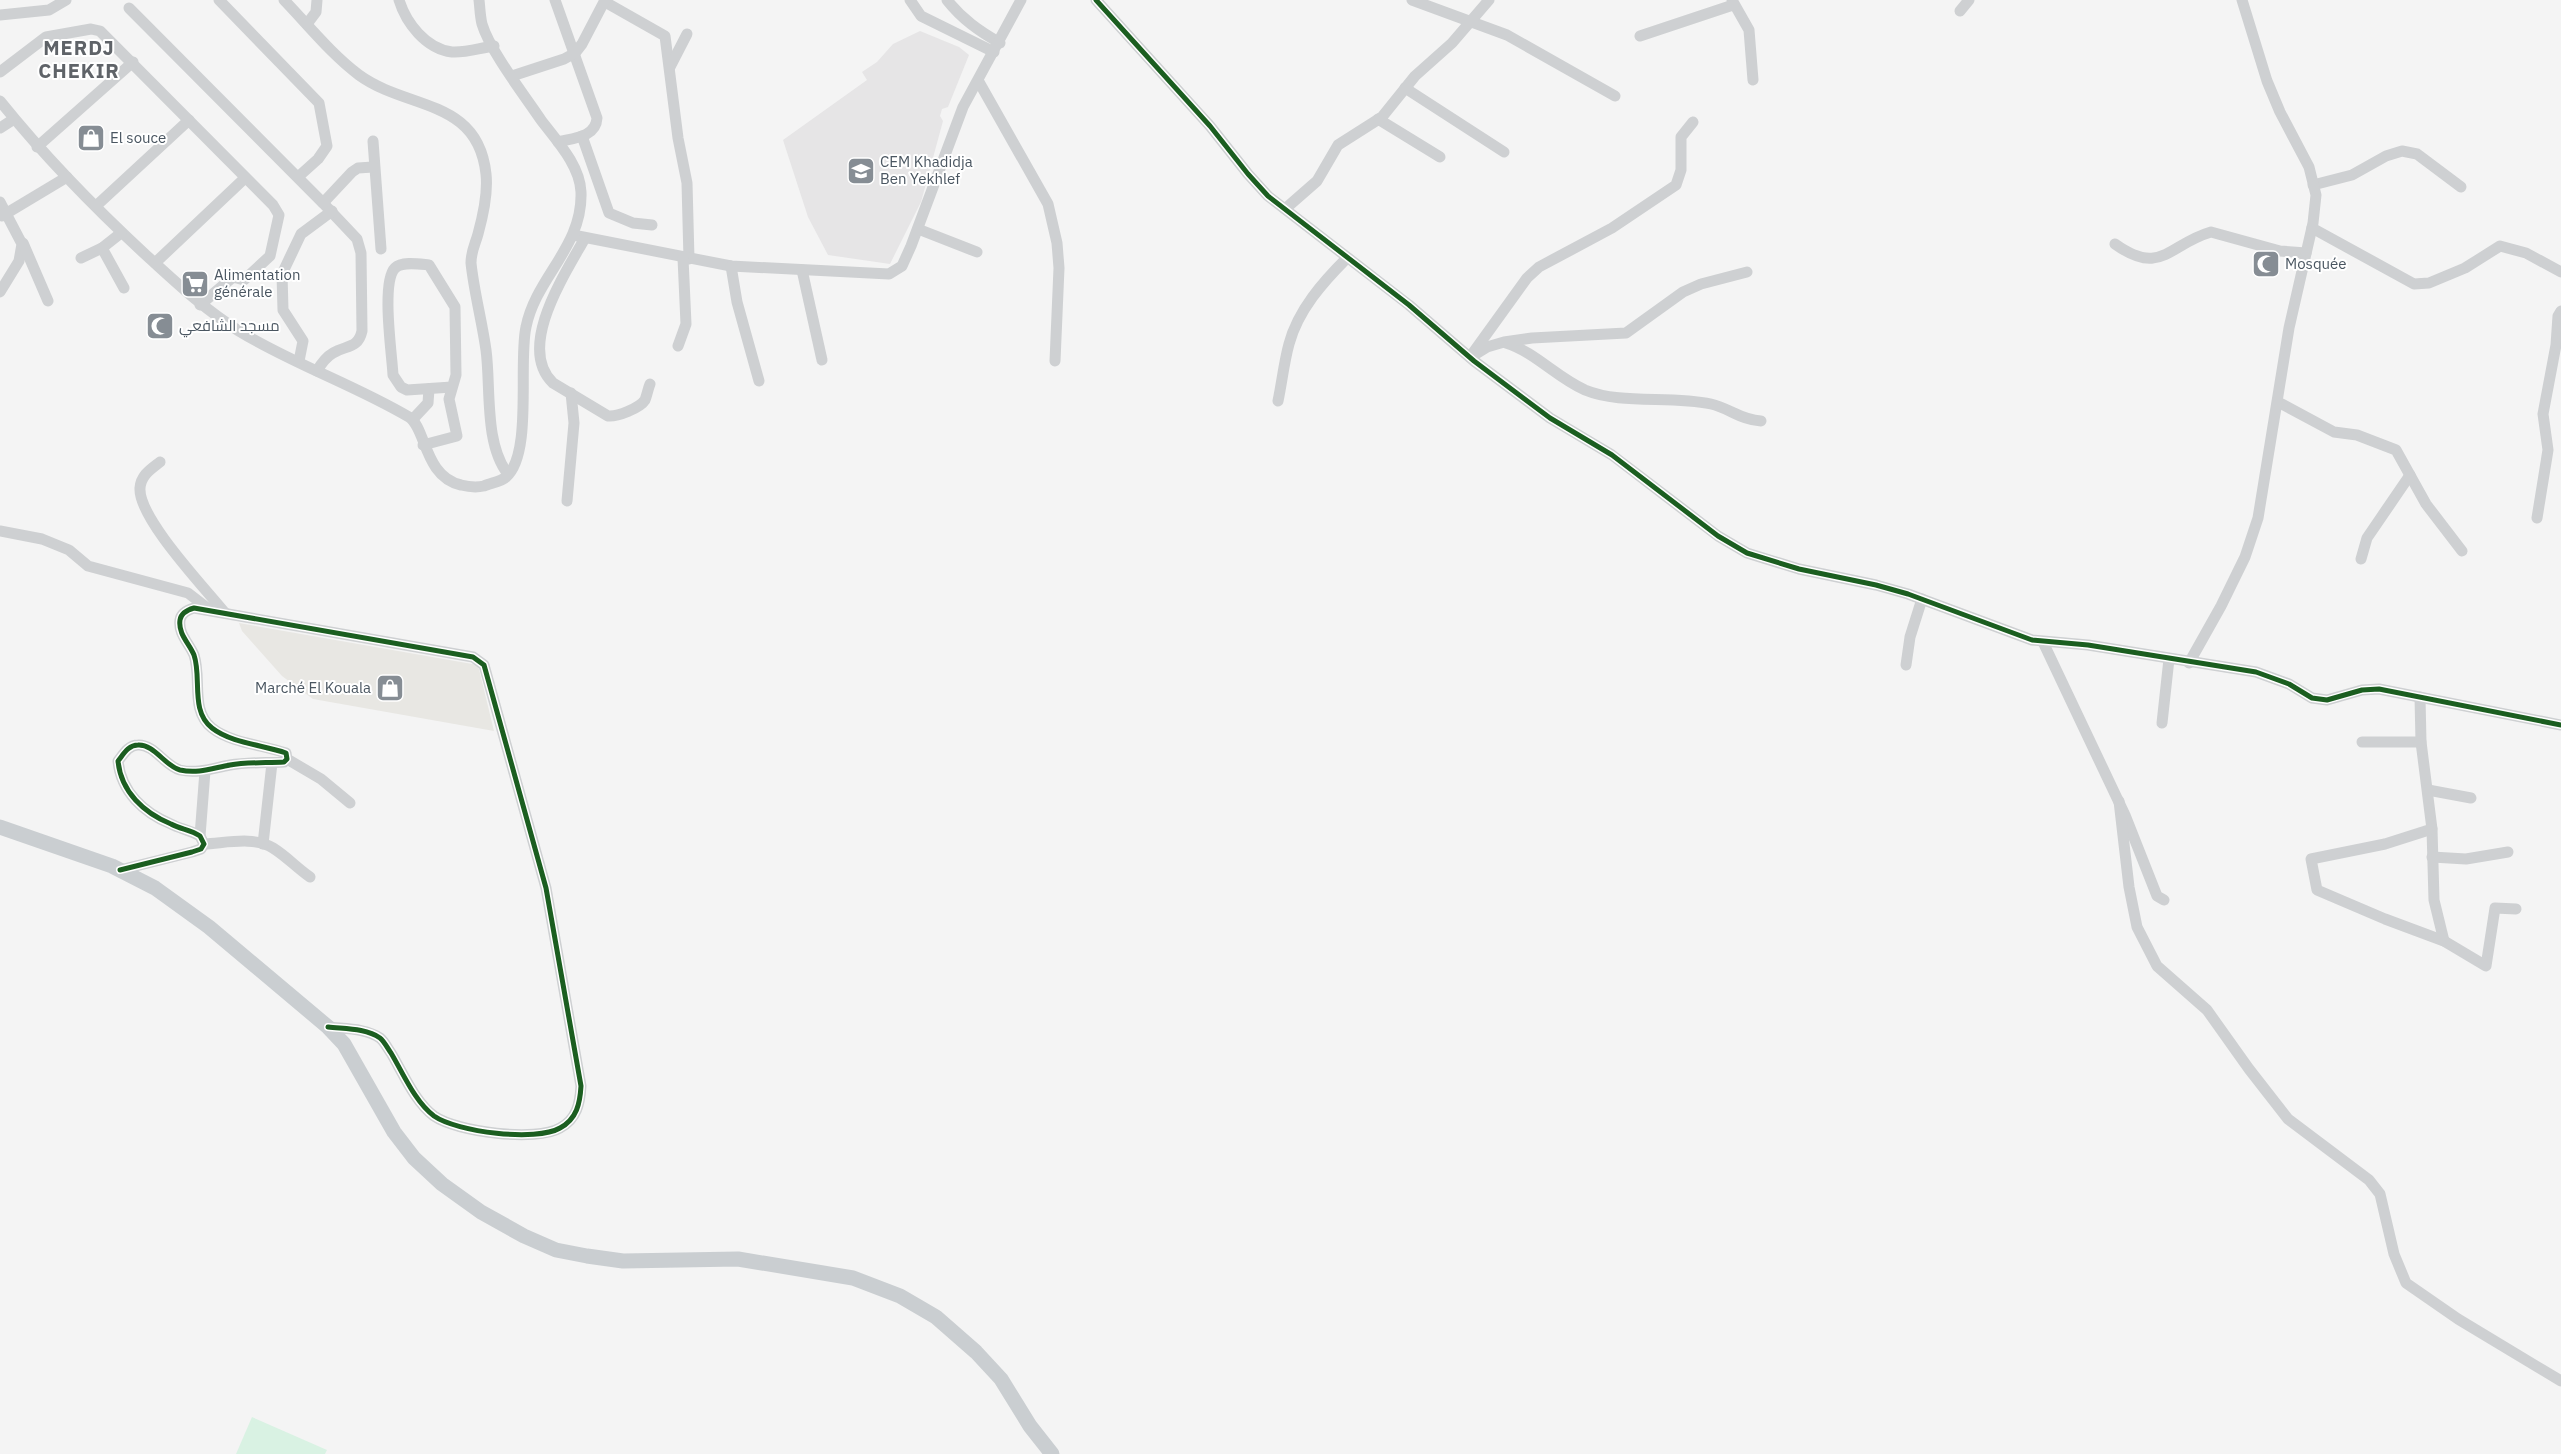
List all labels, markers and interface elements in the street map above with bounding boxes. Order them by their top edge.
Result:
district label: MERDJ CHEKIR [38,34,120,84]
shop icon: El souce [76,123,106,153]
place label: El souce [110,128,166,147]
place label: CEM Khadidja Ben Yekhlef [880,152,973,188]
school or university icon: CEM Khadidja Ben Yekhlef [846,156,876,186]
mosque icon: Mosquée [2251,249,2281,279]
place label: Mosquée [2285,254,2347,273]
place label: Alimentation générale [214,265,301,301]
supermarket icon: Alimentation générale [180,269,210,299]
mosque icon: مسجد الشافعي [145,311,175,341]
place label: مسجد الشافعي [179,316,280,338]
shop icon: Marché El Kouala [375,673,405,703]
place label: Marché El Kouala [255,678,371,697]

